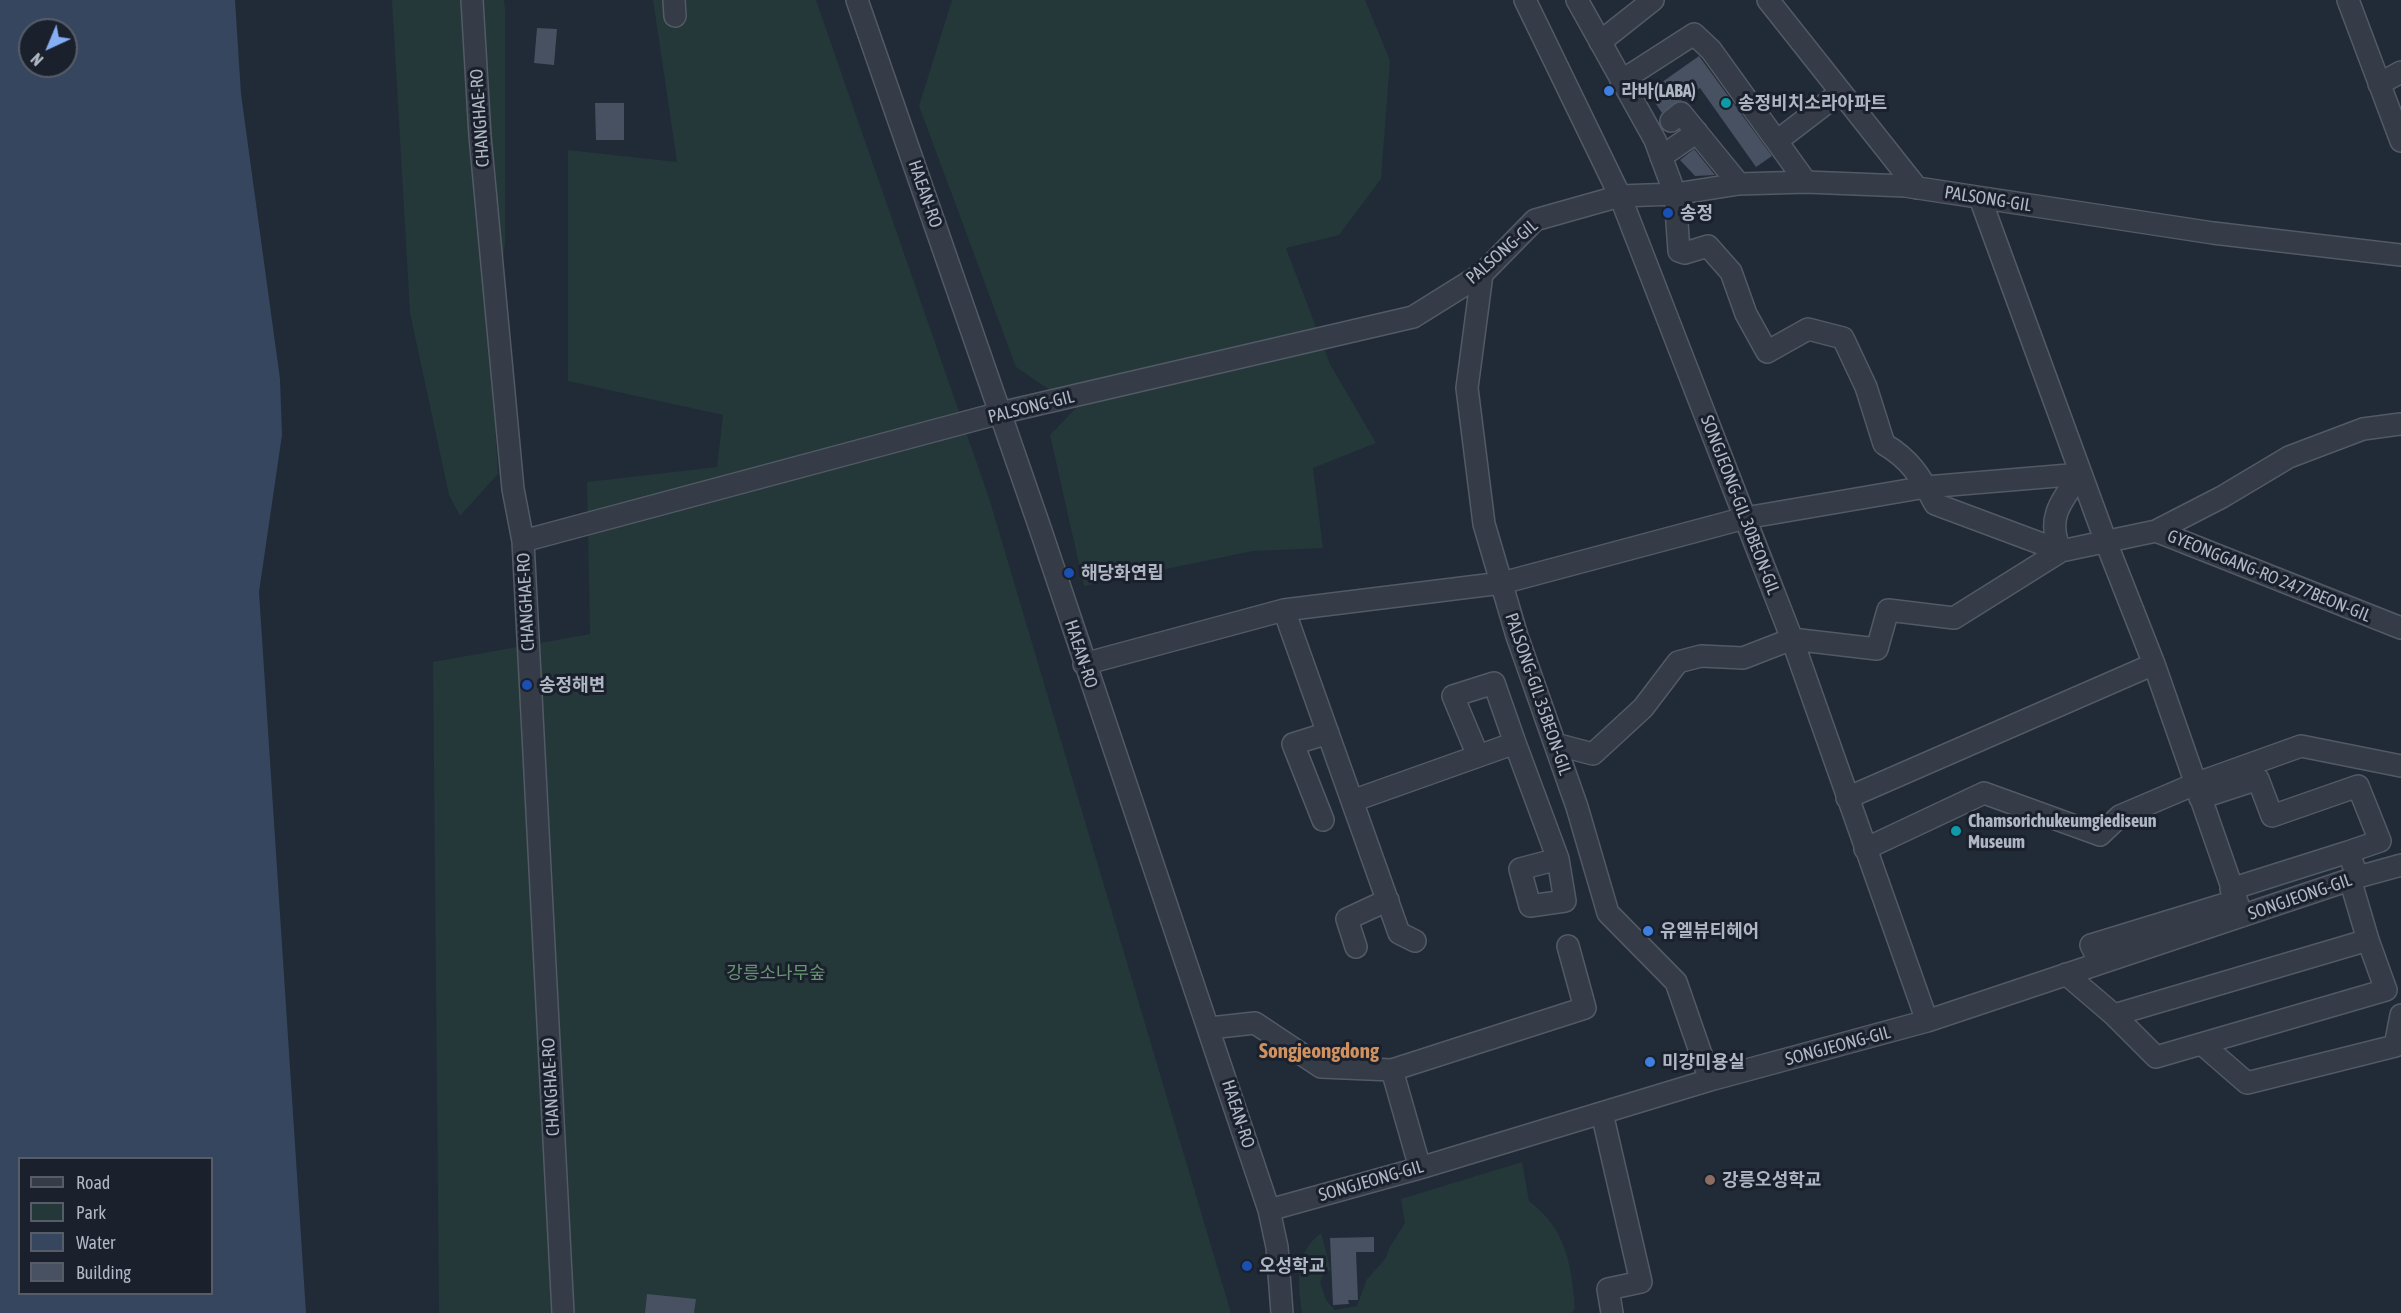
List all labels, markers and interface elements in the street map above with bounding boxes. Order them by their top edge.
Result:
north arrow [18,18,78,78]
text: N [27,50,47,69]
street label: CHANGHAE-RO [466,68,494,168]
place label: 라바(LABA) [1621,80,1696,102]
marker: 라바(LABA) [1602,84,1616,98]
place label: 송정비치소라아파트 [1738,92,1887,114]
marker: 송정비치소라아파트 [1719,96,1733,110]
street label: HAEAN-RO [903,157,947,231]
street label: PALSONG-GIL [1943,181,2033,217]
place label: 송정 [1680,202,1713,224]
marker: 송정 [1661,206,1675,220]
street label: PALSONG-GIL [1462,215,1542,289]
street label: PALSONG-GIL [986,386,1076,428]
street label: SONGJEONG-GIL 30BEON-GIL [1696,412,1784,598]
street label: GYEONGGANG-RO 2477BEON-GIL [2164,525,2374,627]
street label: CHANGHAE-RO [513,552,539,652]
place label: 해당화연립 [1081,562,1164,584]
marker: 해당화연립 [1062,566,1076,580]
street label: PALSONG-GIL 35BEON-GIL [1500,610,1576,778]
street label: HAEAN-RO [1060,617,1102,691]
place label: 송정해변 [539,674,605,696]
marker: 송정해변 [520,678,534,692]
place label: Chamsorichukeumgiediseun Museum [1968,810,2156,852]
marker: Chamsorichukeumgiediseun Museum [1949,824,1963,838]
street label: SONGJEONG-GIL [2245,869,2355,925]
place label: 유엘뷰티헤어 [1660,920,1759,942]
marker: 유엘뷰티헤어 [1641,924,1655,938]
park label: 강릉소나무숲 [726,962,826,984]
street label: SONGJEONG-GIL [1783,1022,1893,1070]
street label: CHANGHAE-RO [538,1037,564,1137]
district label: Songjeongdong [1259,1038,1379,1064]
place label: 미강미용실 [1662,1051,1745,1073]
marker: 미강미용실 [1643,1055,1657,1069]
street label: HAEAN-RO [1217,1077,1259,1151]
street label: SONGJEONG-GIL [1316,1156,1426,1206]
legend [18,1157,213,1295]
place label: 강릉오성학교 [1722,1169,1821,1191]
text: Road [76,1172,110,1193]
marker: 강릉오성학교 [1703,1173,1717,1187]
text: Park [76,1202,106,1223]
text: Water [76,1232,115,1253]
place label: 오성학교 [1259,1255,1325,1277]
marker: 오성학교 [1240,1259,1254,1273]
text: Building [76,1262,131,1283]

